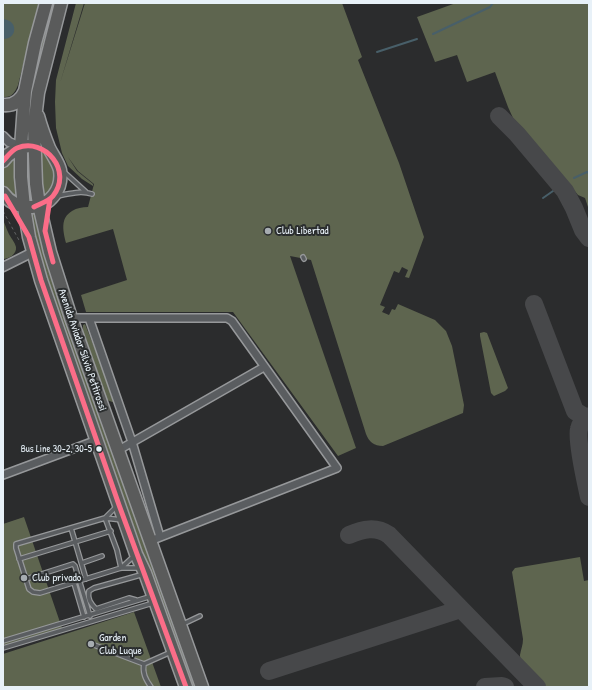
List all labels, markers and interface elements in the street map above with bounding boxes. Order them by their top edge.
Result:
place label: Club Libertad [276,224,329,238]
marker: Club Libertad [263,226,273,236]
street label: Avenida Aviador Silvio Pettirossi [55,287,109,413]
place label: Bus Line 30-2, 30-5 [21,443,92,455]
marker: Bus Line 30-2, 30-5 [94,444,104,454]
place label: Club privado [32,571,81,585]
marker: Club privado [19,573,29,583]
place label: Garden Club Luque [99,631,142,657]
marker: Garden Club Luque [86,639,96,649]

